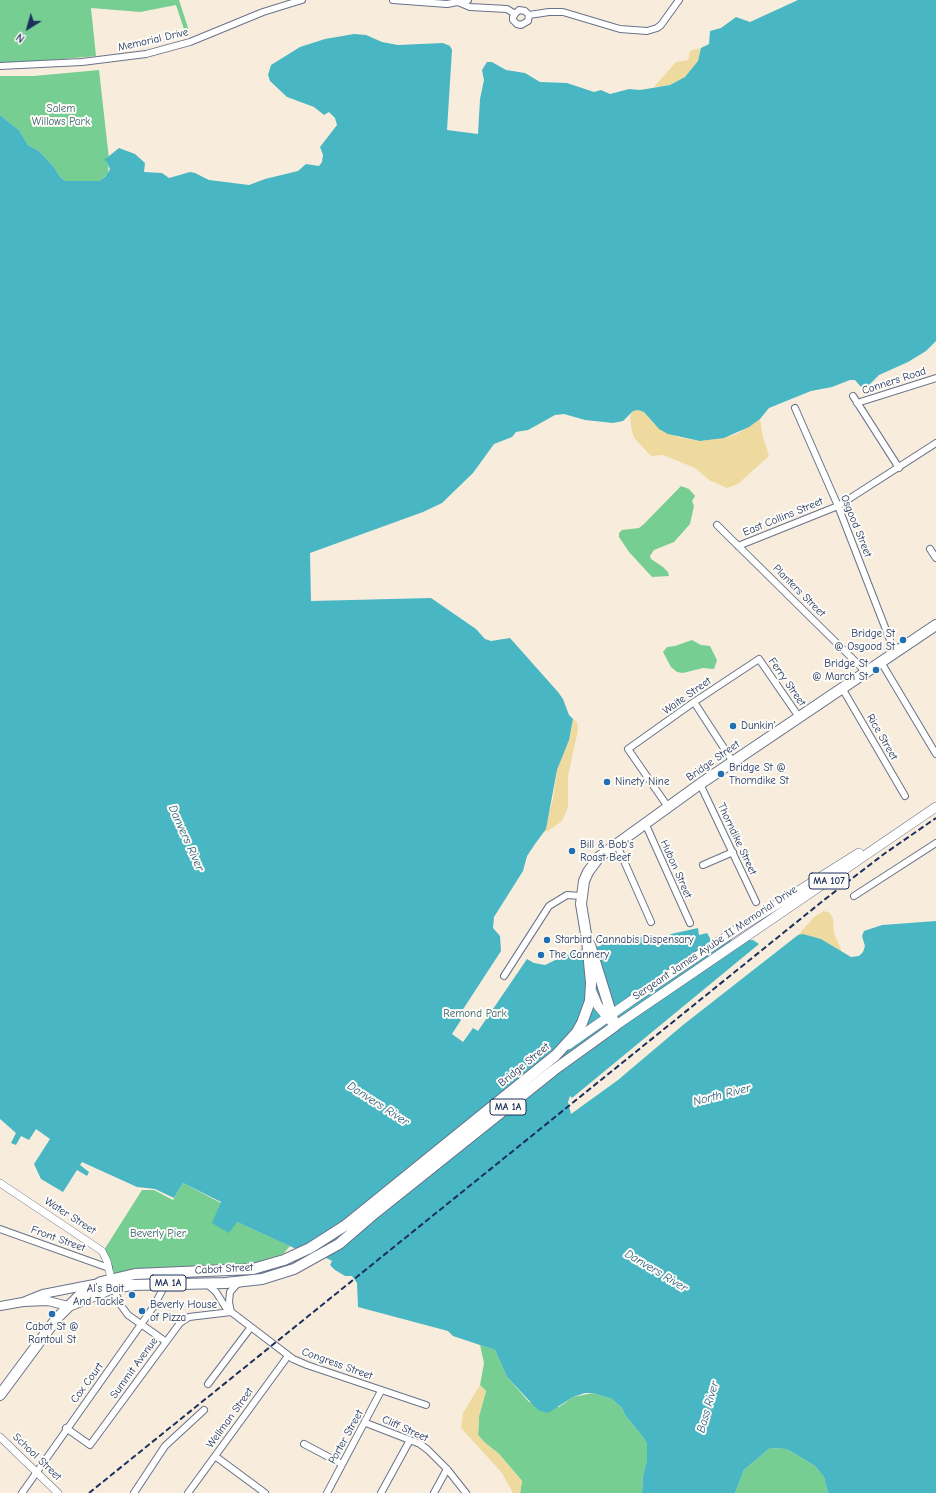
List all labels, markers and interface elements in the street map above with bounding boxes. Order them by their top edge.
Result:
north arrow [8,8,48,48]
street label: Memorial Drive [116,25,190,55]
text: N [14,31,27,45]
park label: Salem Willows Park [32,102,90,128]
street label: Conners Road [860,364,928,398]
street label: Osgood Street [837,493,875,559]
street label: East Collins Street [741,495,825,539]
street label: Planters Street [770,562,828,620]
place label: Bridge St @ Osgood St [834,627,895,653]
marker: Bridge St @ Osgood St [898,635,908,645]
street label: Ferry Street [766,655,808,709]
place label: Bridge St @ March St [812,657,868,683]
marker: Bridge St @ March St [871,665,881,675]
street label: Waite Street [660,674,714,718]
street label: Rice Street [864,712,900,762]
place label: Dunkin' [741,719,776,733]
marker: Dunkin' [728,721,738,731]
street label: Bridge Street [684,738,742,784]
place label: Bridge St @ Thorndike St [729,761,789,787]
marker: Bridge St @ Thorndike St [716,769,726,779]
place label: Ninety Nine [615,775,669,789]
marker: Ninety Nine [602,777,612,787]
street label: Thorndike Street [715,801,759,877]
water label: Danvers River [165,803,207,873]
place label: Bill & Bob's Roast Beef [580,838,634,864]
street label: Hubon Street [657,838,695,900]
marker: Bill & Bob's Roast Beef [567,846,577,856]
road number: MA 107 [809,873,849,889]
street label: Sergeant James Ayube II Memorial Drive [630,883,800,1003]
place label: Starbird Cannabis Dispensary [555,933,694,947]
marker: Starbird Cannabis Dispensary [542,935,552,945]
place label: The Cannery [549,948,609,962]
marker: The Cannery [536,950,546,960]
park label: Remond Park [443,1007,507,1021]
street label: Bridge Street [496,1040,552,1090]
water label: Danvers River [344,1079,412,1129]
water label: North River [692,1081,752,1109]
road number: MA 1A [490,1099,526,1115]
street label: Water Street [42,1195,98,1237]
street label: Front Street [29,1223,87,1255]
park label: Beverly Pier [130,1227,186,1241]
water label: Danvers River [622,1247,690,1295]
street label: Cabot Street [194,1261,254,1277]
road number: MA 1A [150,1275,186,1291]
place label: Al’s Bait And Tackle [73,1282,124,1308]
marker: Al’s Bait And Tackle [127,1290,137,1300]
place label: Beverly House of Pizza [150,1298,217,1324]
marker: Beverly House of Pizza [137,1306,147,1316]
marker: Cabot St @ Rantoul St [47,1309,57,1319]
place label: Cabot St @ Rantoul St [26,1320,78,1346]
street label: Summit Avenue [107,1335,161,1401]
street label: Congress Street [300,1345,374,1383]
street label: Cox Court [68,1360,106,1406]
water label: Bass River [694,1379,722,1435]
street label: Wellman Street [204,1385,256,1451]
street label: Porter Street [326,1408,366,1466]
street label: Cliff Street [380,1413,430,1445]
street label: School Street [10,1431,64,1483]

